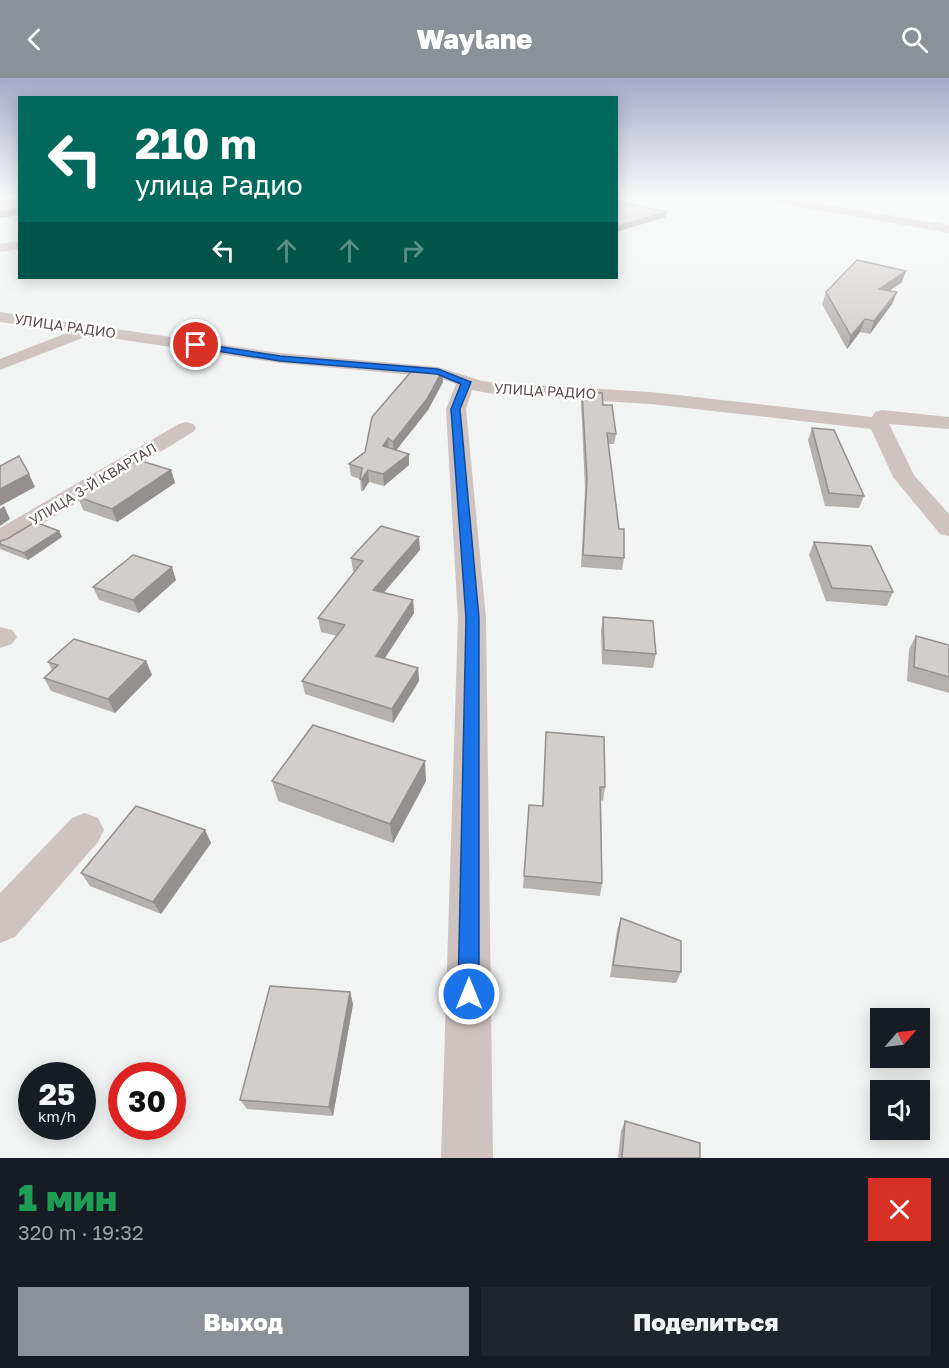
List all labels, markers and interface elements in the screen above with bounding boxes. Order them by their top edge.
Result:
icon: back [18,23,51,56]
text: Waylane [417,23,532,55]
icon: search [898,23,931,56]
text: 210 m [135,118,257,168]
icon: left [36,120,114,198]
text: улица Радио [135,169,303,201]
icon: left [207,234,240,267]
icon: ahead [270,234,303,267]
icon: ahead [333,234,366,267]
icon: right [396,234,429,267]
street label: УЛИЦА РАДИО [13,310,117,341]
pin [170,319,221,370]
icon: arrive [179,328,212,361]
street label: УЛИЦА РАДИО [494,379,597,402]
street label: УЛИЦА 3-Й КВАРТАЛ [26,439,159,528]
position arrow [437,962,501,1026]
north arrow [870,1008,930,1068]
map controls [870,1008,930,1140]
speed limit sign: 30 [108,1062,186,1140]
text: 25 [39,1076,75,1112]
button: sound [870,1080,930,1140]
text: km/h [38,1107,76,1125]
text: 1 мин [18,1176,117,1219]
button: close [868,1178,931,1241]
text: 320 m · 19:32 [18,1220,144,1244]
button: Выход [18,1287,469,1356]
button: Поделиться [481,1287,931,1356]

